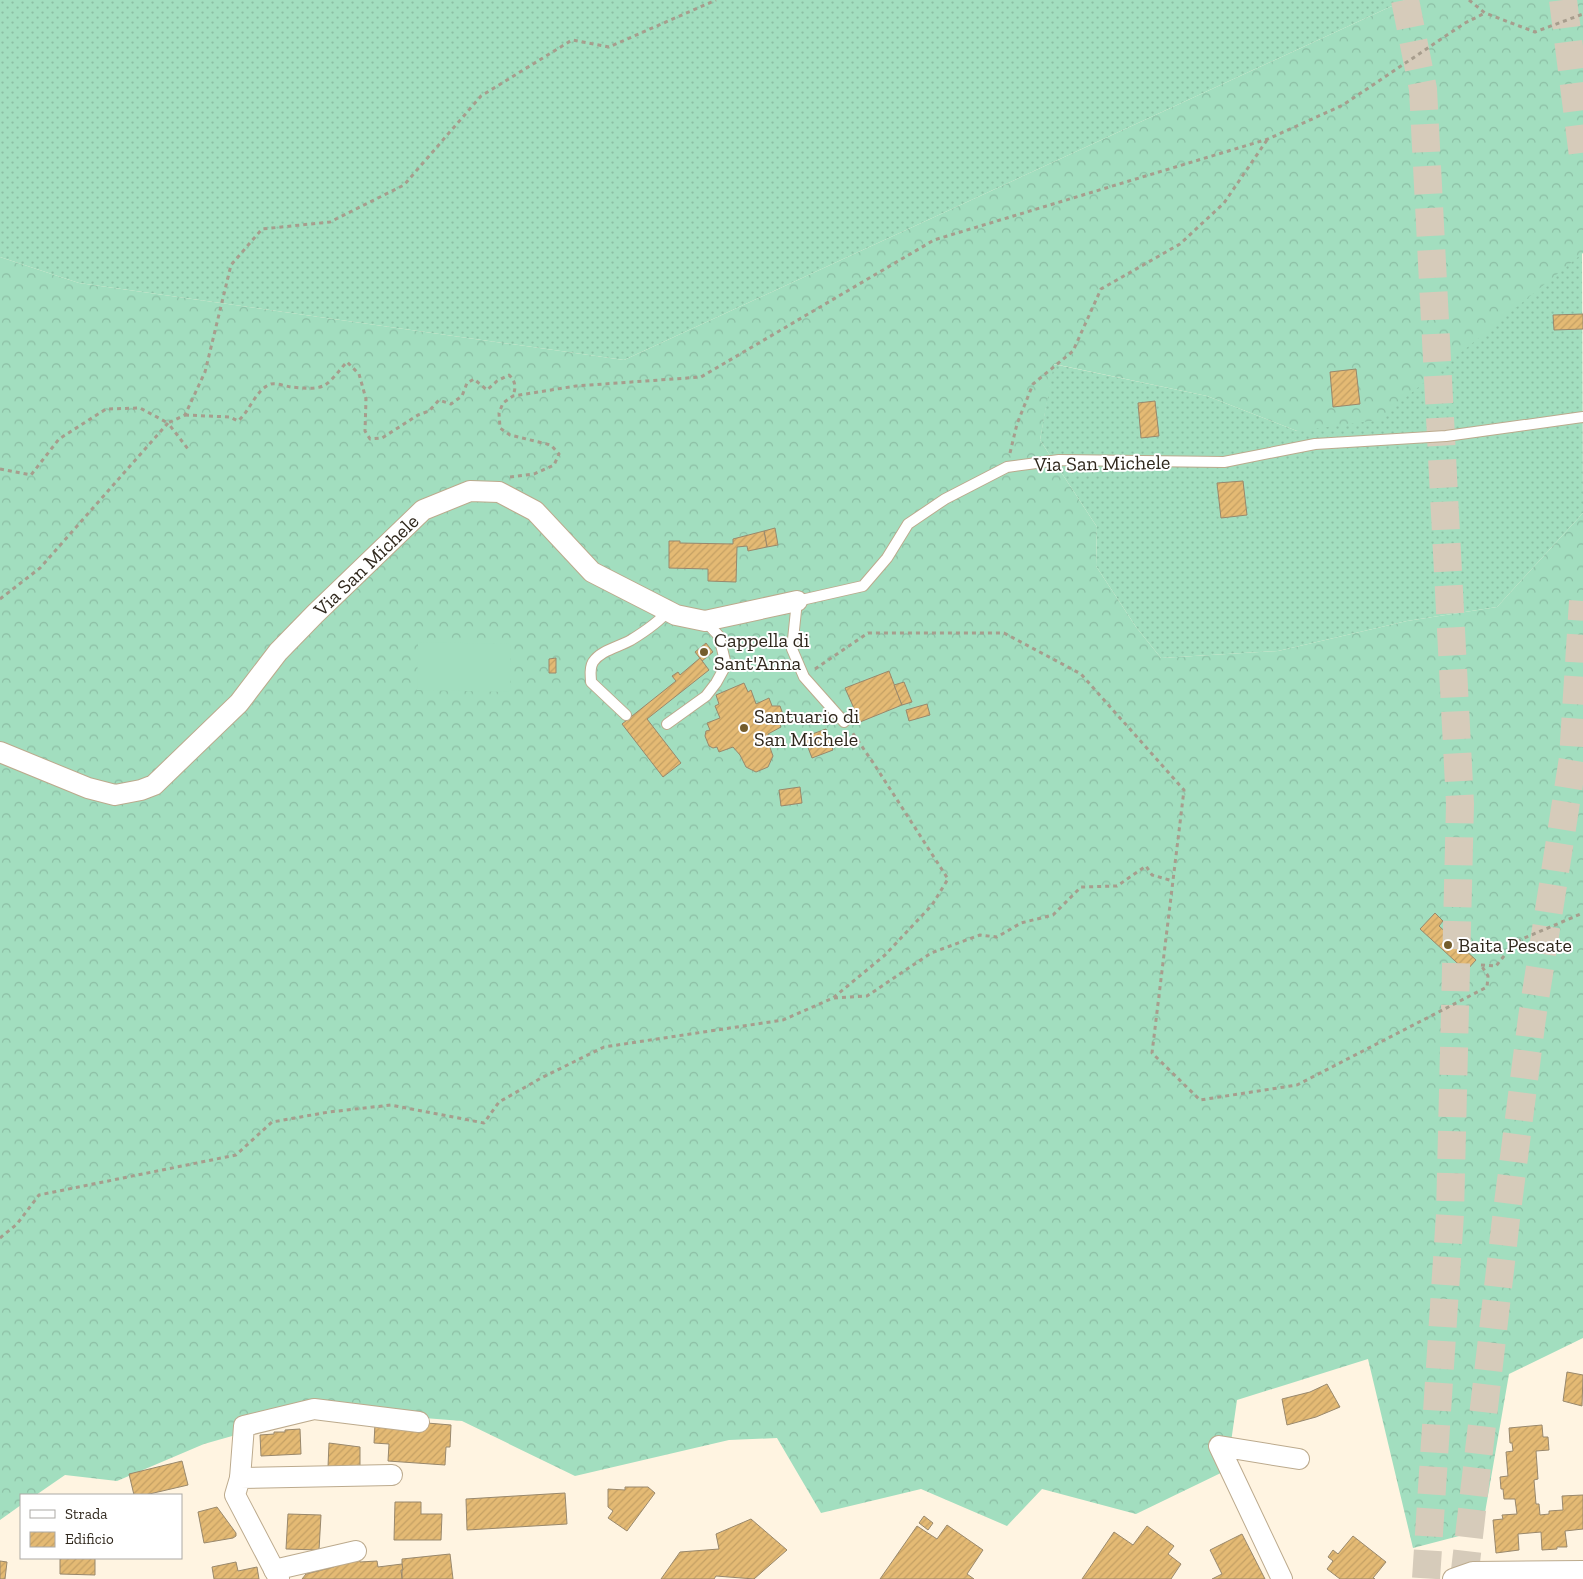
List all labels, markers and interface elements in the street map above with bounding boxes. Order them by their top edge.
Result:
street label: Via San Michele [1033,450,1170,476]
street label: Via San Michele [308,509,423,622]
place label: Cappella di Sant'Anna [714,628,810,675]
marker: Cappella di Sant'Anna [698,646,710,658]
place label: Santuario di San Michele [754,704,860,751]
marker: Santuario di San Michele [738,722,750,734]
place label: Baita Pescate [1458,933,1572,957]
marker: Baita Pescate [1442,939,1454,951]
legend [20,1494,182,1559]
text: Strada [65,1505,108,1523]
text: Edificio [65,1530,114,1548]

